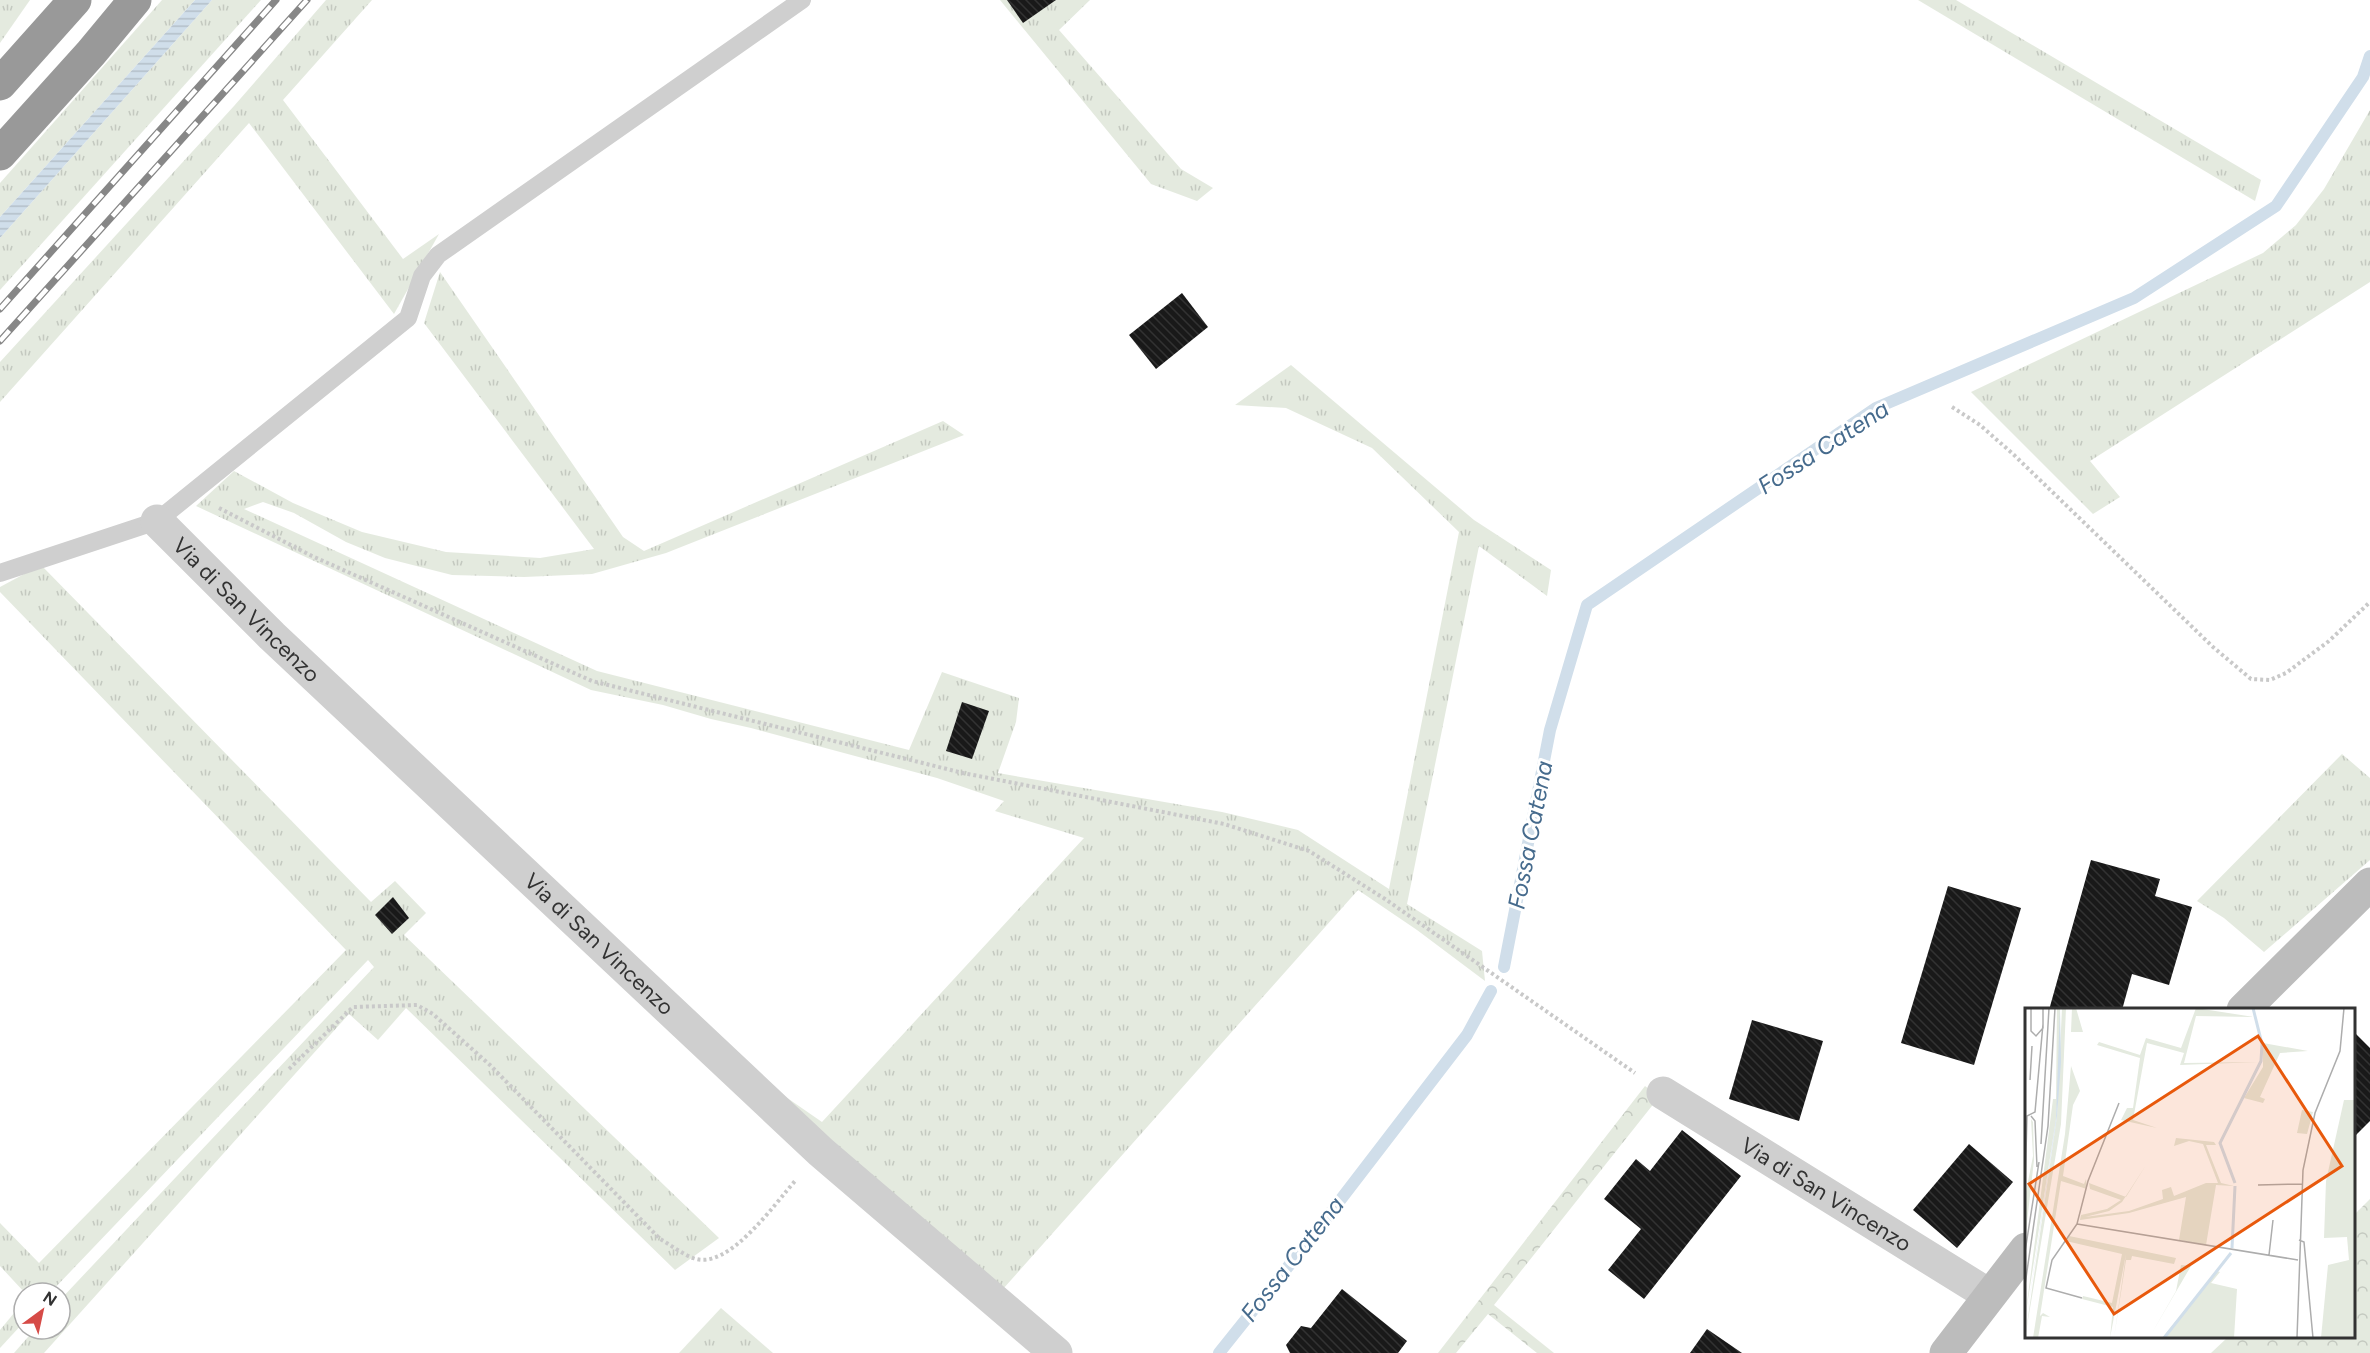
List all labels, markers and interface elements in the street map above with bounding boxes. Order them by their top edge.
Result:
water label: Fossa Catena [1752,394,1894,500]
street label: Via di San Vincenzo [167,531,326,688]
water label: Fossa Catena [1501,758,1559,912]
street label: Via di San Vincenzo [519,867,680,1020]
inset map [2025,1008,2355,1338]
street label: Via di San Vincenzo [1736,1131,1916,1257]
water label: Fossa Catena [1234,1191,1350,1327]
north arrow [12,1281,72,1341]
text: N [40,1288,60,1310]

